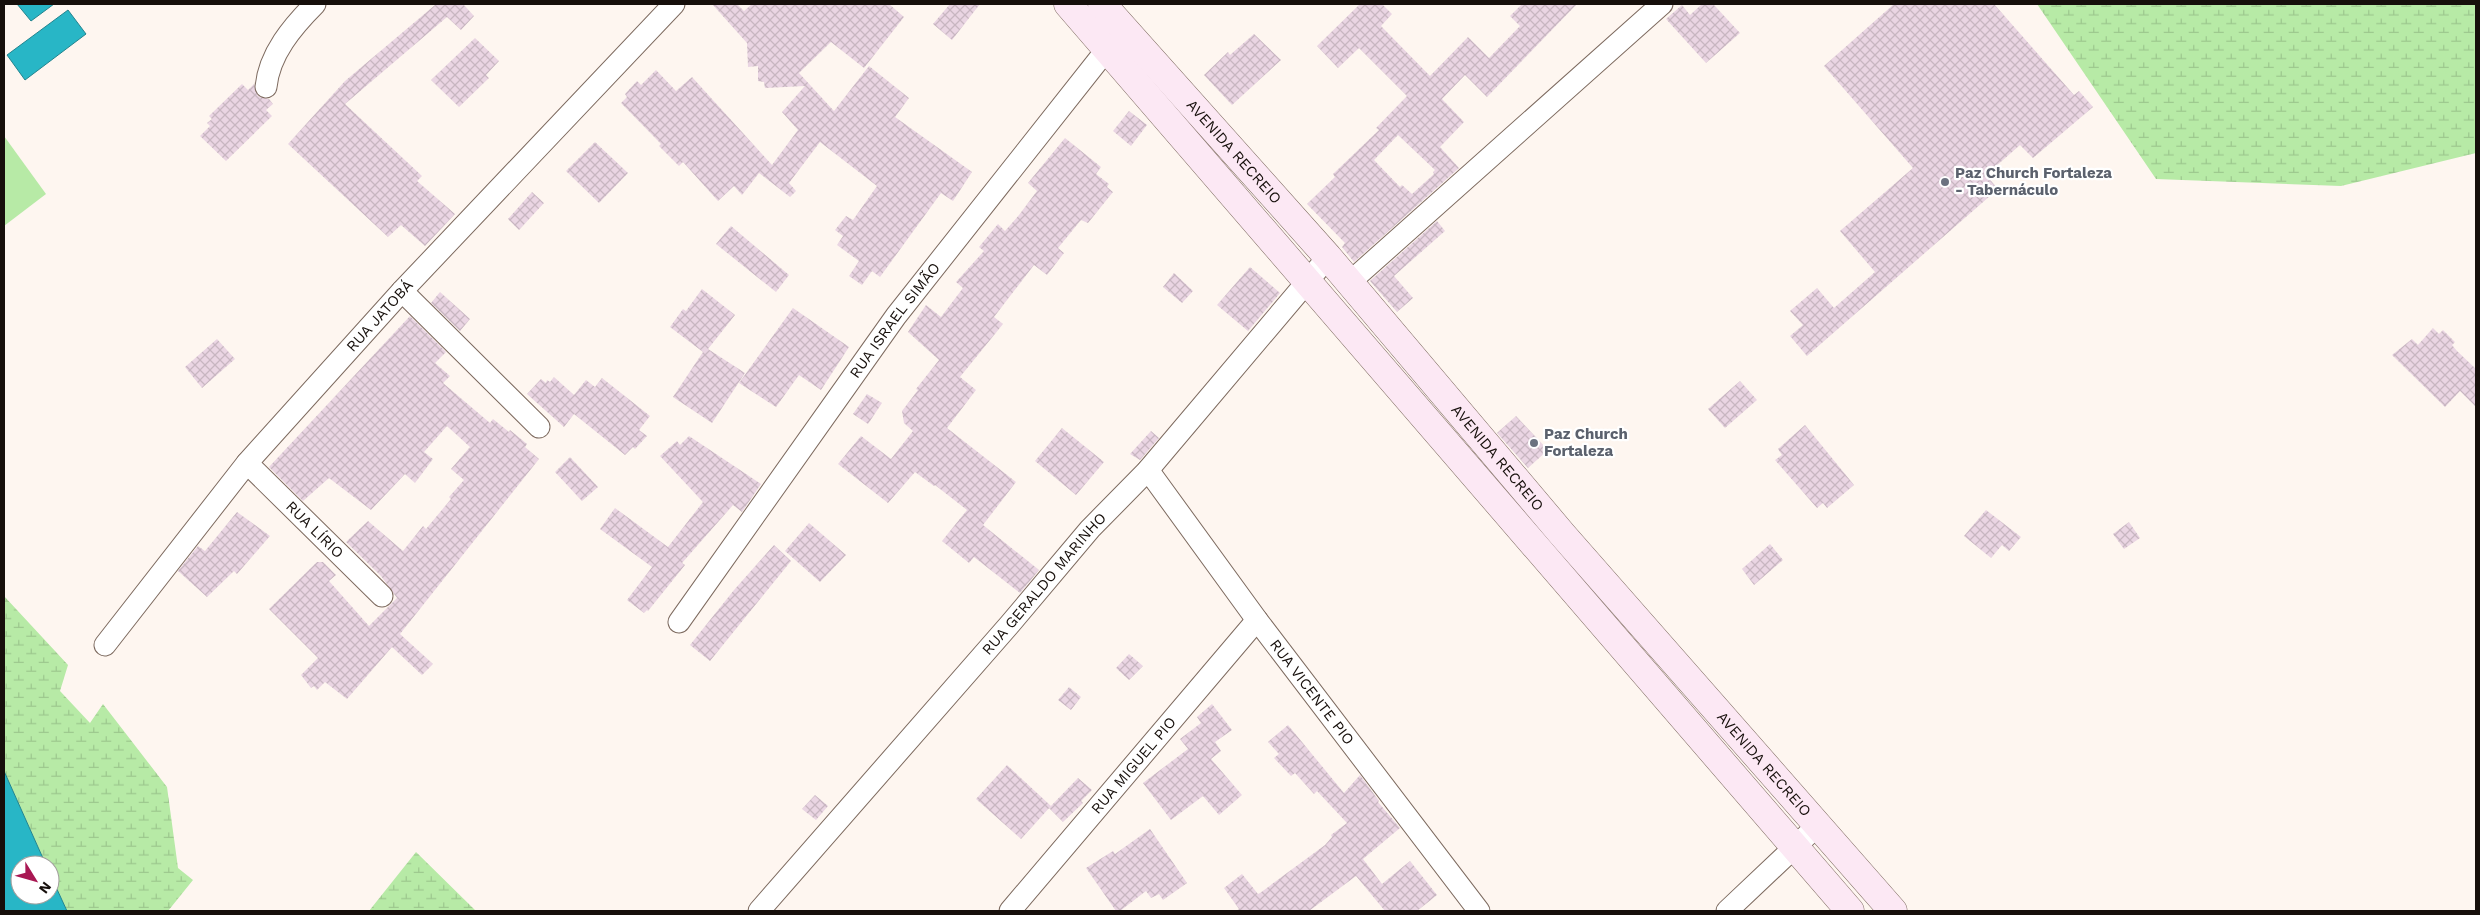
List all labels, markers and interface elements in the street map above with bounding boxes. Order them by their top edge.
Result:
street label: AVENIDA RECREIO [1183,96,1285,207]
place label: Paz Church Fortaleza - Tabernáculo [1955,164,2112,199]
marker: Paz Church Fortaleza - Tabernáculo [1939,176,1951,188]
street label: RUA ISRAEL SIMÃO [846,259,944,382]
street label: RUA JATOBÁ [343,276,417,355]
street label: AVENIDA RECREIO [1448,401,1548,515]
place label: Paz Church Fortaleza [1544,425,1628,460]
marker: Paz Church Fortaleza [1528,437,1540,449]
street label: RUA LÍRIO [282,497,347,562]
street label: RUA GERALDO MARINHO [978,509,1110,659]
street label: RUA VICENTE PIO [1266,636,1358,748]
street label: AVENIDA RECREIO [1713,708,1815,820]
street label: RUA MIGUEL PIO [1087,713,1180,818]
north arrow [10,855,60,905]
text: N [36,879,55,897]

